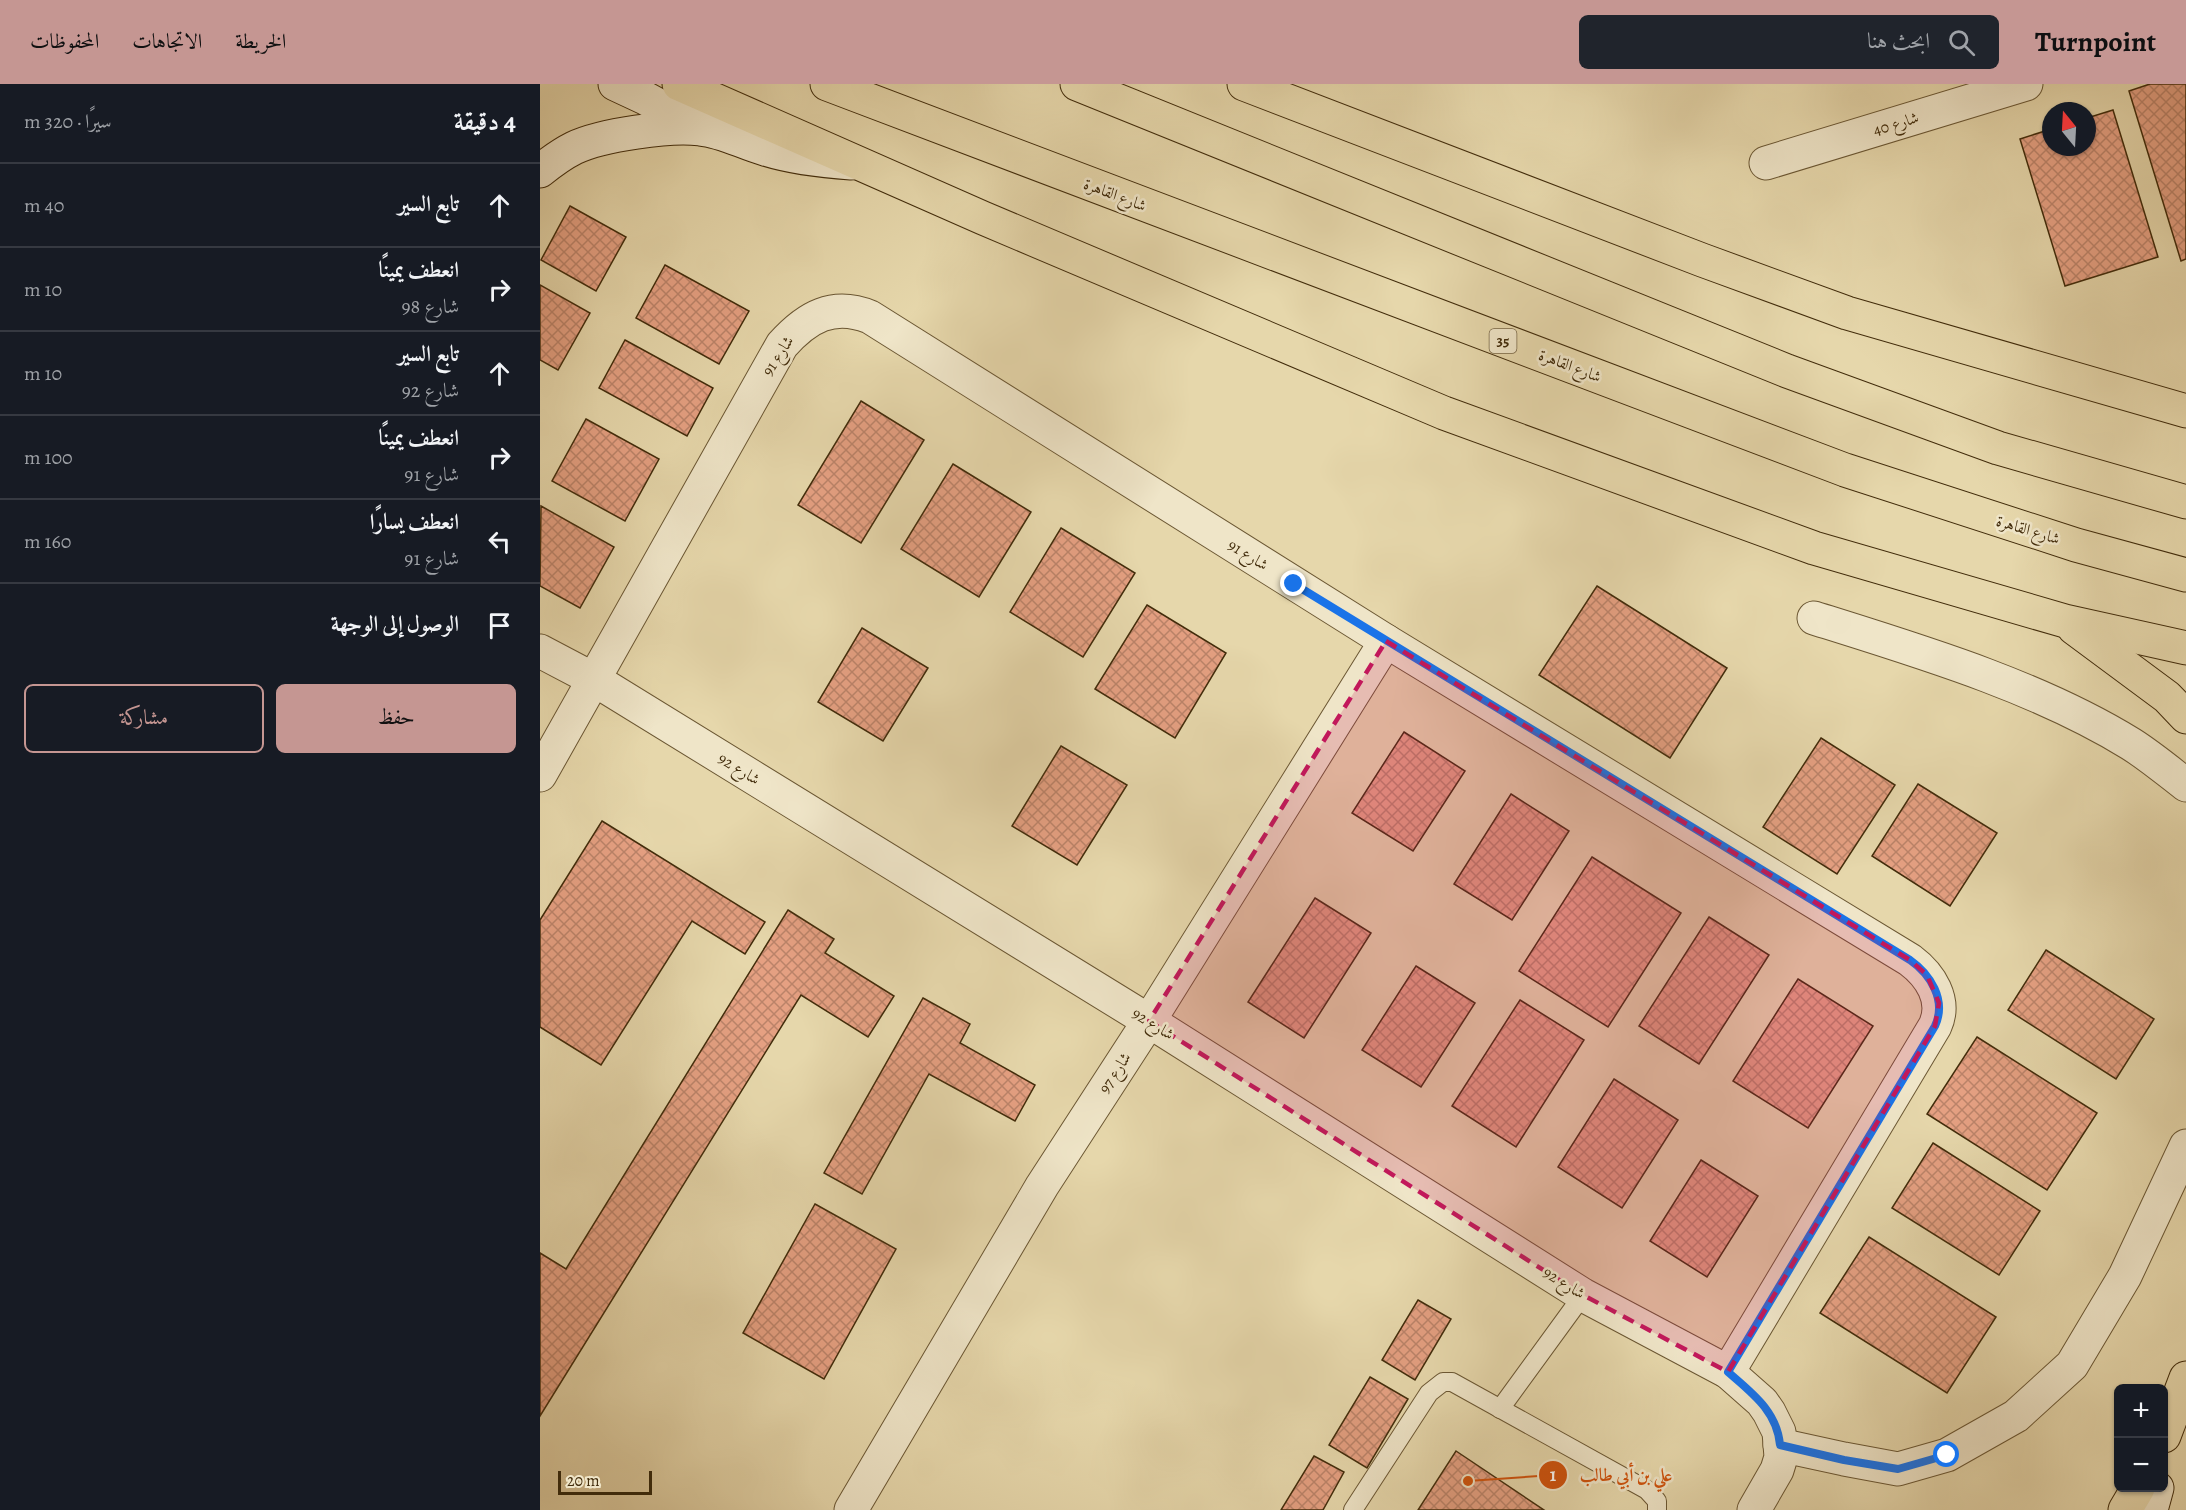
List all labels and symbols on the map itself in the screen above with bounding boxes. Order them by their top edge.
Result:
north arrow [2042,102,2096,156]
street label: شارع 40 [1870,107,1922,143]
street label: شارع القاهرة [1080,173,1150,219]
road number: 35 [1490,329,1516,353]
street label: شارع 91 [757,332,801,381]
street label: شارع القاهرة [1535,344,1605,390]
street label: شارع القاهرة [1993,510,2063,552]
street label: شارع 91 [1223,534,1272,578]
route end [1280,570,1306,596]
street label: شارع 92 [713,748,764,792]
street label: شارع 92 [1127,1003,1178,1047]
street label: شارع 97 [1094,1048,1138,1099]
street label: شارع 92 [1538,1262,1589,1306]
route start [1933,1441,1959,1467]
callout: علي بن أبي طالب [1538,1457,1685,1493]
text: علي بن أبي طالب [1580,1462,1672,1493]
text: 1 [1550,1463,1557,1487]
scale bar [558,1468,652,1496]

